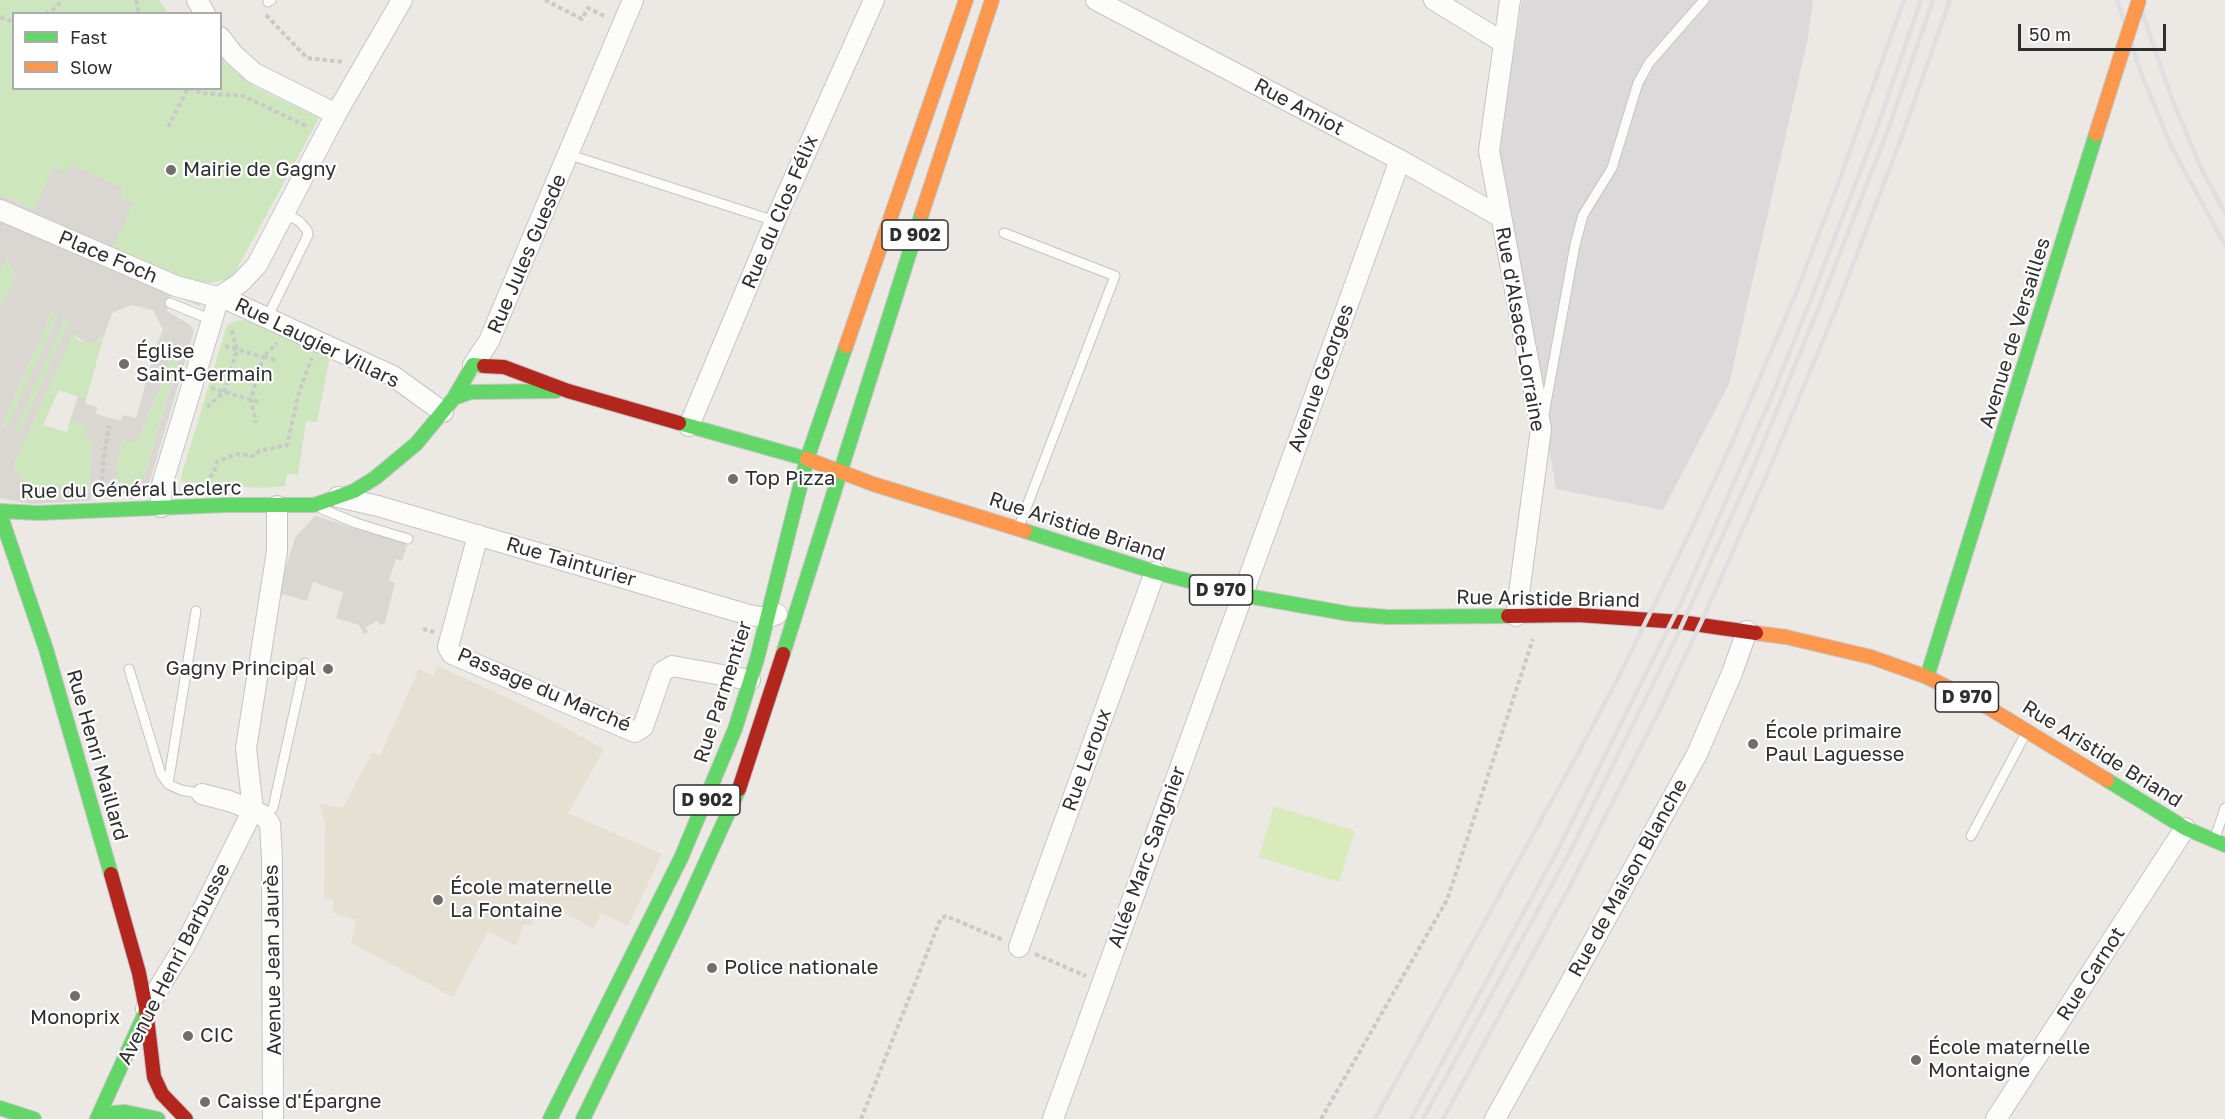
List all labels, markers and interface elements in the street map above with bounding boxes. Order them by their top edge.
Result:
legend [12,12,222,90]
scale bar [2021,12,2170,50]
text: 50 m [2029,23,2071,45]
text: Fast [70,26,107,48]
text: Slow [70,56,112,78]
street label: Rue Amiot [1250,73,1348,141]
street label: Rue du Clos Félix [737,131,823,293]
place label: Mairie de Gagny [183,158,336,182]
marker: Mairie de Gagny [164,163,178,177]
street label: Rue Jules Guesde [483,171,571,337]
road number: D 902 [882,220,948,250]
street label: Place Foch [55,225,161,289]
street label: Rue d'Alsace-Lorraine [1490,225,1550,433]
street label: Avenue de Versailles [1975,235,2055,431]
street label: Rue Laugier Villars [231,293,403,393]
street label: Avenue Georges [1283,301,1359,455]
place label: Église Saint-Germain [136,340,273,387]
marker: Église Saint-Germain [117,357,131,371]
place label: Top Pizza [745,467,835,491]
marker: Top Pizza [726,472,740,486]
street label: Rue du Général Leclerc [20,476,242,504]
street label: Rue Aristide Briand [986,487,1168,567]
street label: Rue Tainturier [503,532,639,592]
road number: D 970 [1190,575,1252,605]
street label: Rue Aristide Briand [1456,585,1640,613]
street label: Rue Parmentier [689,618,757,766]
street label: Passage du Marché [454,643,634,737]
place label: Gagny Principal [165,657,316,681]
marker: Gagny Principal [321,662,335,676]
street label: Rue Henri Maillard [61,667,133,843]
road number: D 970 [1936,682,1998,712]
street label: Rue Aristide Briand [2018,695,2186,813]
street label: Rue Leroux [1057,705,1117,815]
place label: École primaire Paul Laguesse [1765,720,1904,767]
marker: École primaire Paul Laguesse [1746,737,1760,751]
street label: Allée Marc Sangnier [1103,763,1191,951]
street label: Rue de Maison Blanche [1564,775,1692,981]
road number: D 902 [674,785,740,815]
street label: Avenue Henri Barbusse [113,859,235,1069]
street label: Avenue Jean Jaurès [259,864,287,1056]
place label: École maternelle La Fontaine [450,876,612,923]
marker: École maternelle La Fontaine [431,893,445,907]
street label: Rue Carnot [2052,923,2130,1025]
place label: Police nationale [724,956,878,980]
marker: Police nationale [705,961,719,975]
marker: Monoprix [68,989,82,1003]
place label: Monoprix [30,1006,120,1030]
place label: CIC [200,1024,233,1048]
marker: CIC [181,1029,195,1043]
place label: École maternelle Montaigne [1928,1036,2090,1083]
marker: École maternelle Montaigne [1909,1053,1923,1067]
place label: Caisse d'Épargne [217,1090,381,1114]
marker: Caisse d'Épargne [198,1095,212,1109]

